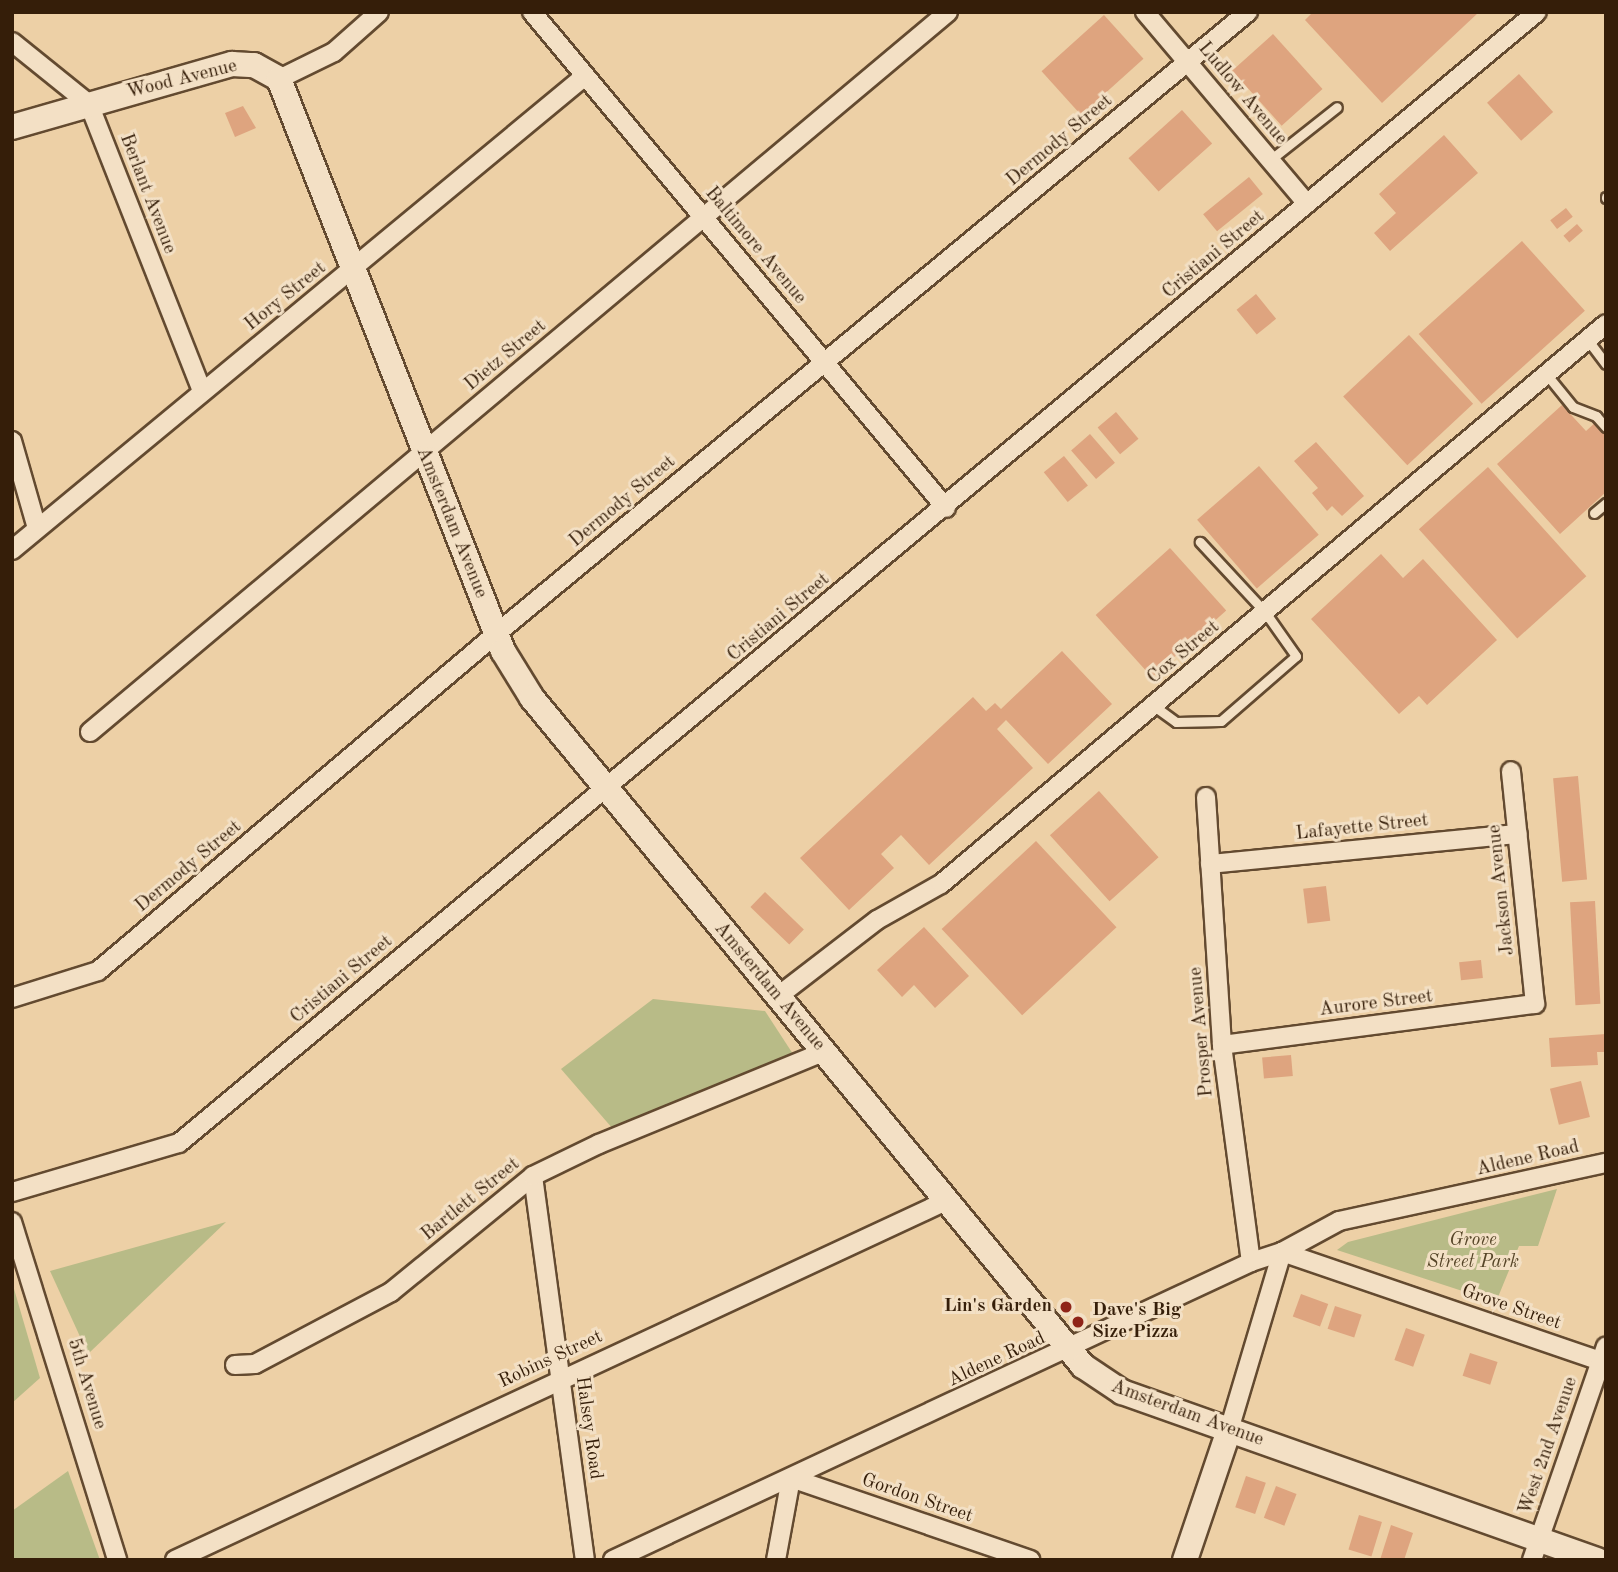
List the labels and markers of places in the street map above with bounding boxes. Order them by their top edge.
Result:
place label: Lin's Garden [944,1296,1052,1318]
marker: Lin's Garden [1058,1299,1074,1315]
place label: Dave's Big Size Pizza [1092,1300,1181,1344]
marker: Dave's Big Size Pizza [1070,1314,1086,1330]

